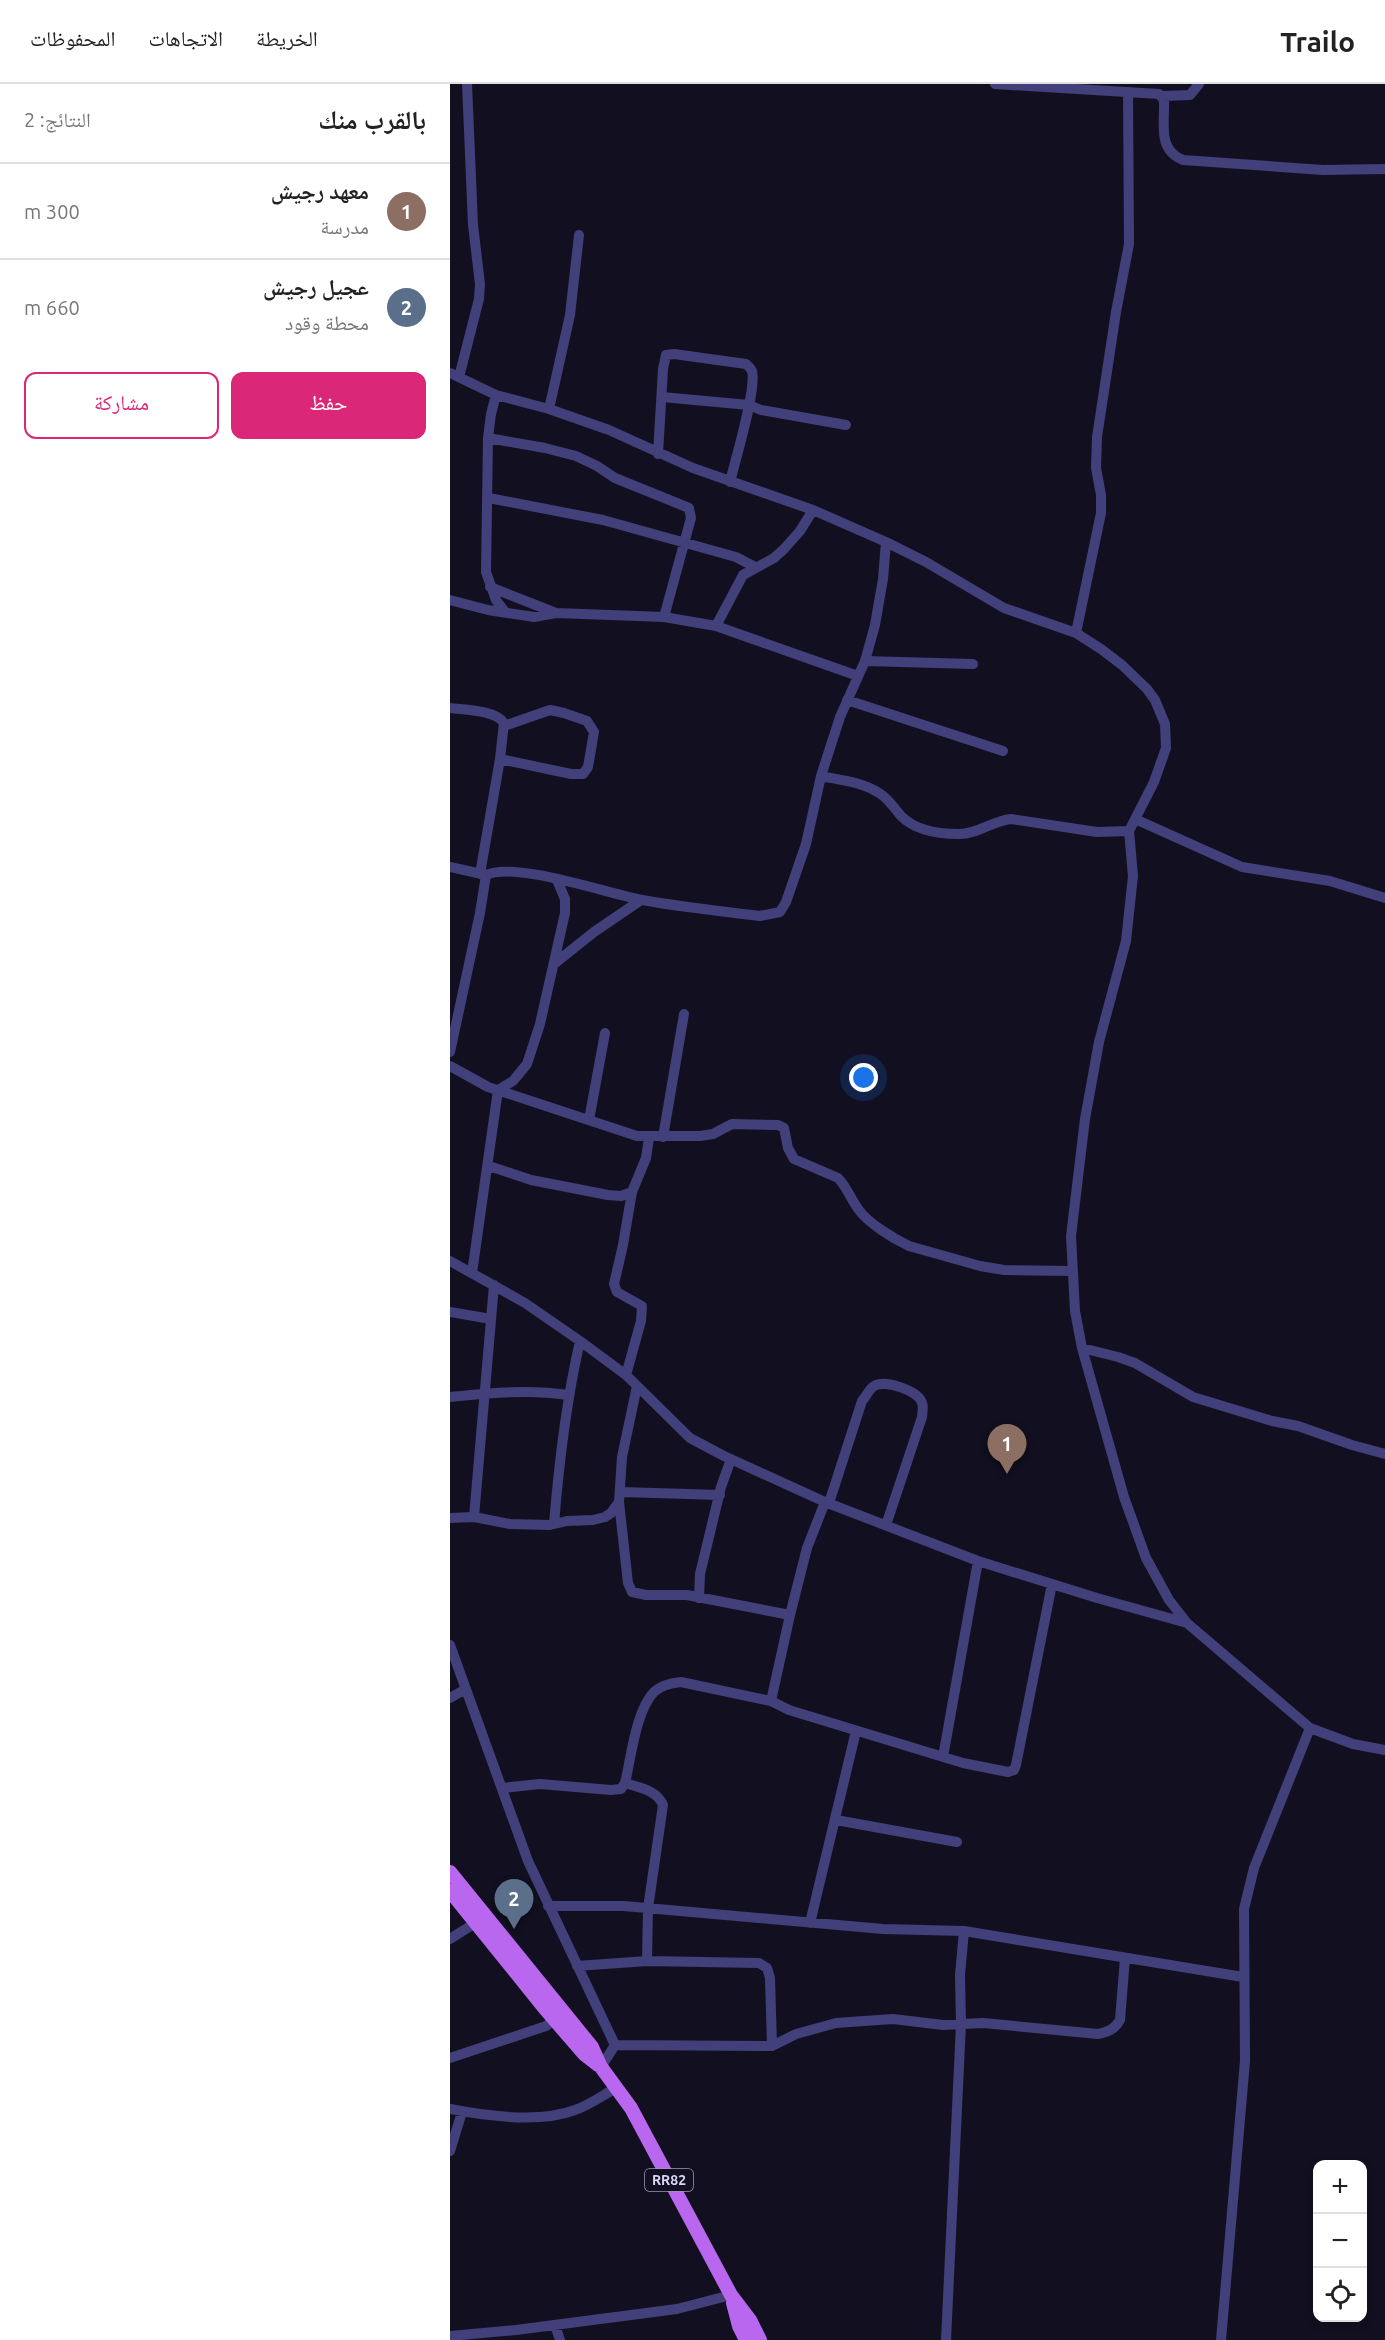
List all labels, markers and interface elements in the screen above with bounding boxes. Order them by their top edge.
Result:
text: المحفوظات [30,26,115,50]
text: الاتجاهات [148,26,223,50]
text: الخريطة [256,26,318,50]
text: Trailo [1280,26,1355,57]
text: بالقرب منك [318,105,426,134]
text: النتائج: 2 [24,108,91,131]
text: معهد رجيش [271,178,369,203]
text: 300 m [24,200,80,223]
text: 1 [401,200,412,223]
text: مدرسة [320,215,369,238]
text: عجيل رجيش [263,274,369,299]
text: 660 m [24,296,80,319]
text: 2 [401,296,412,319]
text: محطة وقود [285,311,369,334]
button: مشاركة [24,372,219,439]
button: حفظ [231,372,426,439]
your location [849,1063,878,1092]
pin: 1 [988,1424,1026,1474]
pin: 2 [494,1880,534,1929]
map controls [1313,2160,1367,2322]
button: + [1313,2160,1367,2214]
road number: RR82 [645,2169,693,2191]
button: − [1313,2214,1367,2268]
button: locate [1313,2268,1367,2322]

